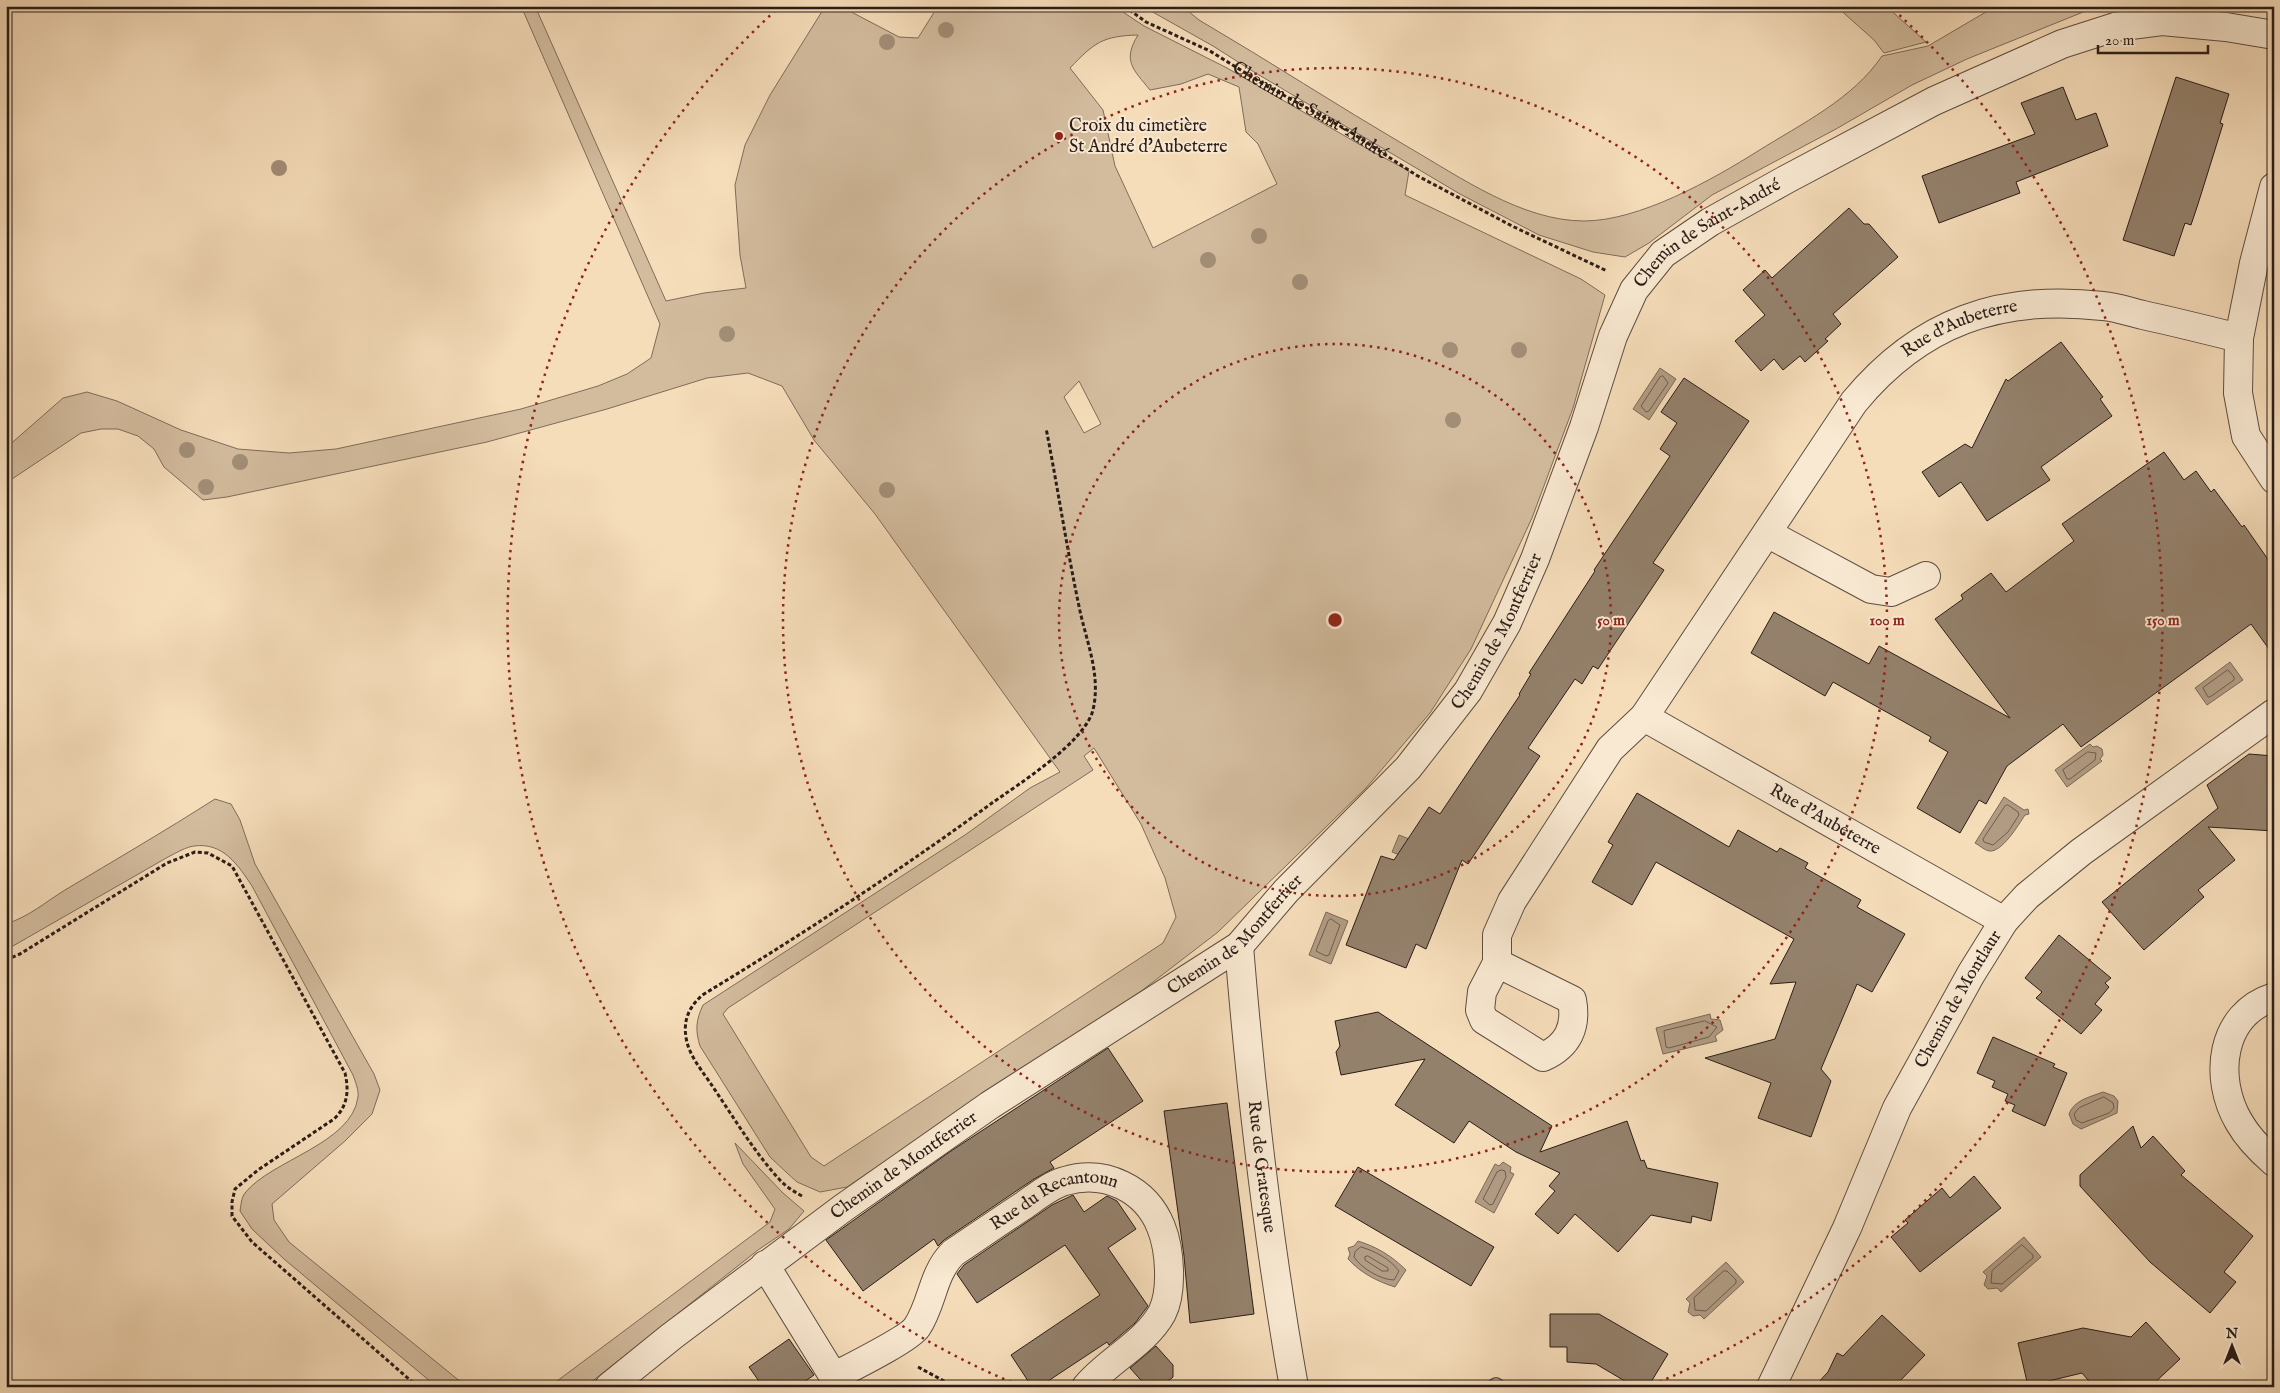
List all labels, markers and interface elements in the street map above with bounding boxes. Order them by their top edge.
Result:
scale bar [2098,22,2208,54]
text: 20 m [2105,31,2135,50]
street label: Chemin de Saint-André [1228,56,1393,165]
place label: Croix du cimetière St André d'Aubeterre [1069,115,1228,159]
marker: Croix du cimetière St André d'Aubeterre [1053,130,1065,142]
street label: Chemin de Saint-André [1629,173,1785,293]
street label: Rue d'Aubeterre [1897,295,2019,363]
street label: Chemin de Montferrier [1446,550,1548,715]
centre of rings [1326,611,1344,629]
text: 50 m [1597,611,1625,630]
text: 100 m [1869,611,1905,630]
text: 150 m [2146,611,2180,630]
street label: Rue d'Aubeterre [1765,779,1885,860]
street label: Chemin de Montferrier [1163,869,1308,1000]
street label: Chemin de Montlaur [1910,926,2007,1072]
street label: Rue de Gratesque [1242,1100,1281,1234]
street label: Chemin de Montferrier [826,1106,982,1225]
street label: Rue du Recantoun [986,1166,1122,1236]
north arrow [2208,1320,2258,1370]
text: N [2225,1325,2238,1343]

